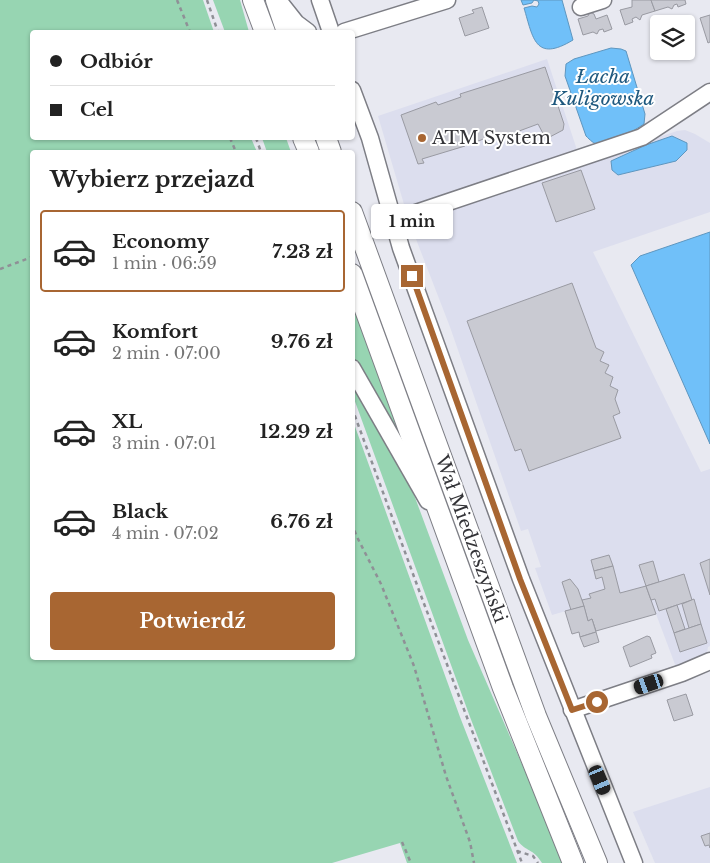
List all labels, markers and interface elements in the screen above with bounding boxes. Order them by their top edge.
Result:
map controls [650,15,695,60]
button: layers [650,15,695,60]
text: Odbiór [80,50,153,73]
water label: Łacha Kuligowska [551,65,655,110]
text: Cel [80,98,114,121]
place label: ATM System [431,127,551,149]
marker: ATM System [416,132,428,144]
text: Wybierz przejazd [50,166,254,193]
callout: 1 min [371,204,453,238]
text: 1 min [389,211,435,231]
icon: car [52,229,97,274]
text: Economy [112,230,209,253]
text: 7.23 zł [272,240,333,263]
text: 1 min · 06:59 [112,253,217,273]
route end [401,265,423,287]
icon: car [52,319,97,364]
text: Komfort [112,320,198,343]
text: 9.76 zł [271,330,333,353]
text: 2 min · 07:00 [112,343,221,363]
icon: car [52,409,97,454]
text: XL [112,410,142,433]
text: 12.29 zł [260,420,333,443]
text: 3 min · 07:01 [112,433,216,453]
street label: Wał Miedzeszyński [430,451,512,626]
icon: car [52,499,97,544]
text: Black [112,500,168,523]
text: 6.76 zł [270,510,333,533]
text: 4 min · 07:02 [112,523,219,543]
button: Potwierdź [50,592,335,650]
car [632,672,665,696]
route start [586,691,608,713]
car [587,763,612,797]

